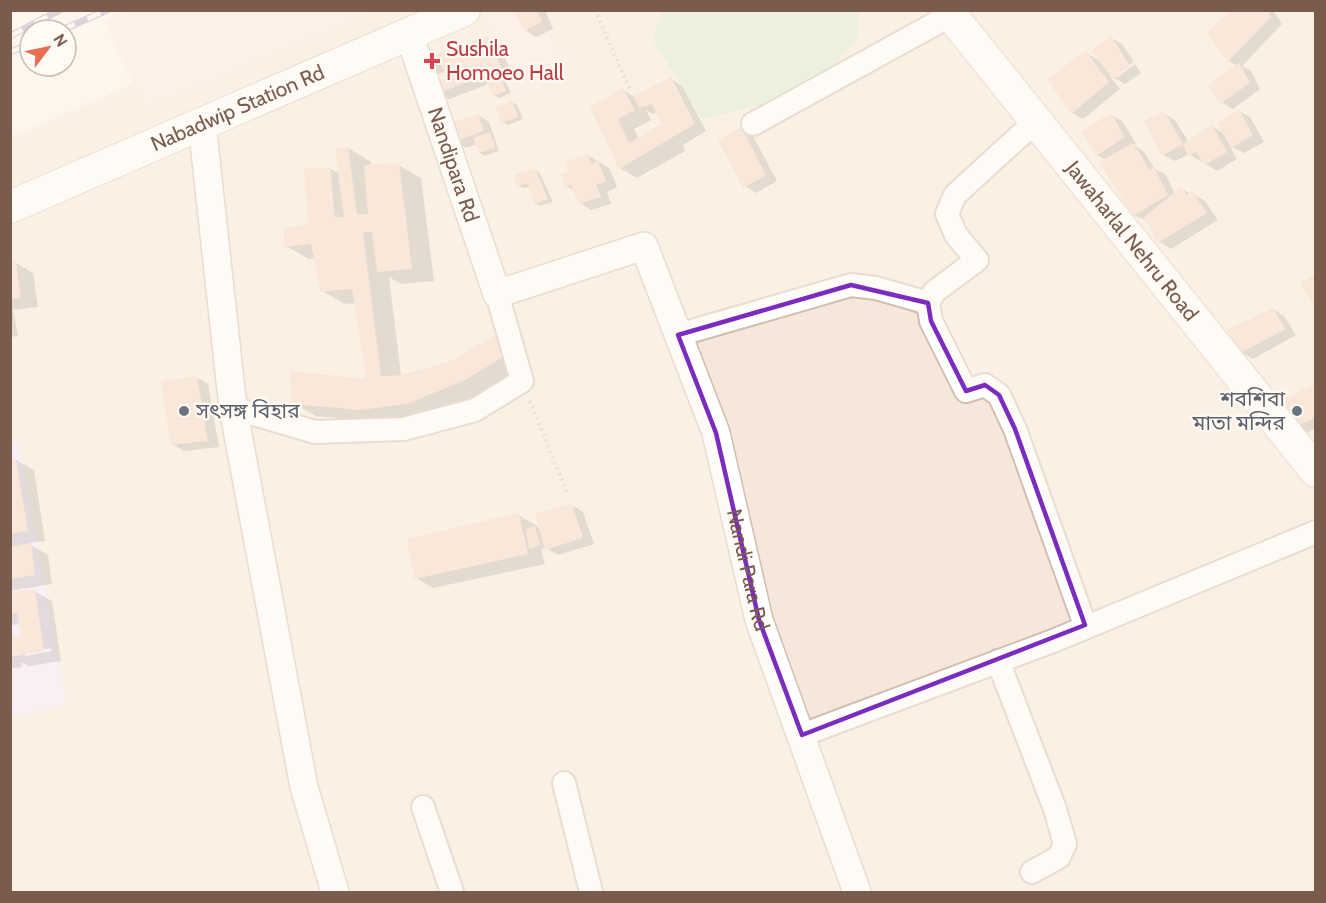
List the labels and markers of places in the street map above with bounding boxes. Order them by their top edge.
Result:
place label: Sushila Homoeo Hall [446,36,564,85]
marker: Sushila Homoeo Hall [423,52,441,70]
place label: শবশিবা মাতা মন্দির [1192,386,1285,435]
place label: সৎসঙ্গ বিহার [195,398,300,423]
marker: সৎসঙ্গ বিহার [177,404,191,418]
marker: শবশিবা মাতা মন্দির [1290,404,1304,418]

